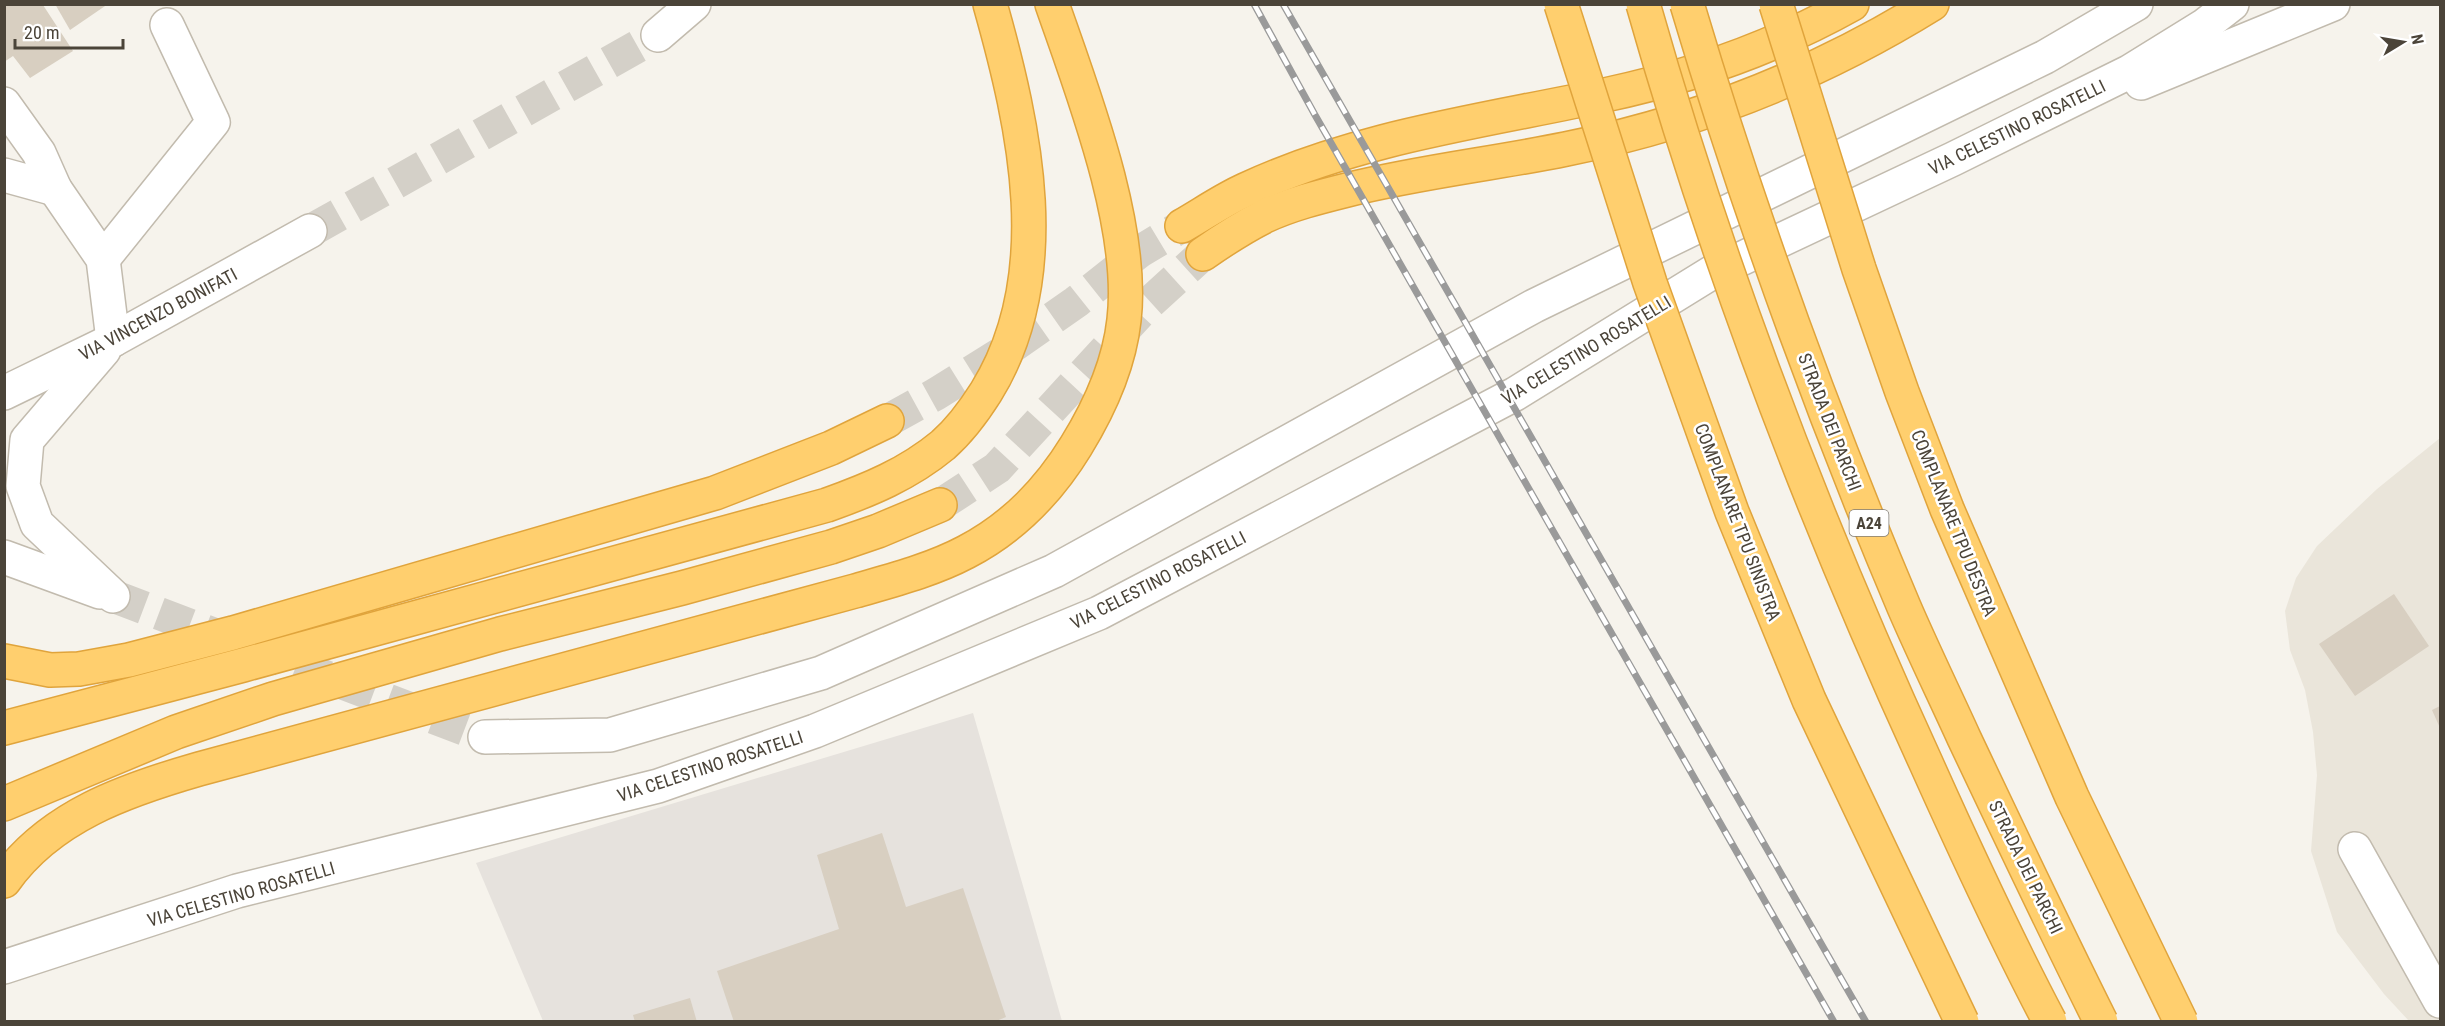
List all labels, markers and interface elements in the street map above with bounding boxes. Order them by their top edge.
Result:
scale bar [15,12,123,50]
north arrow [2373,12,2433,72]
text: 20 m [24,22,59,43]
text: N [2407,33,2427,46]
street label: VIA CELESTINO ROSATELLI [1925,75,2109,179]
street label: VIA VINCENZO BONIFATI [75,263,241,365]
street label: VIA CELESTINO ROSATELLI [1497,291,1675,409]
street label: STRADA DEI PARCHI [1794,350,1866,494]
street label: COMPLANARE TPU SINISTRA [1691,420,1786,624]
street label: COMPLANARE TPU DESTRA [1907,427,2001,620]
road number: A24 [1850,510,1888,536]
street label: VIA CELESTINO ROSATELLI [1067,527,1249,633]
street label: VIA CELESTINO ROSATELLI [614,726,806,806]
street label: STRADA DEI PARCHI [1985,797,2067,937]
street label: VIA CELESTINO ROSATELLI [145,857,337,931]

